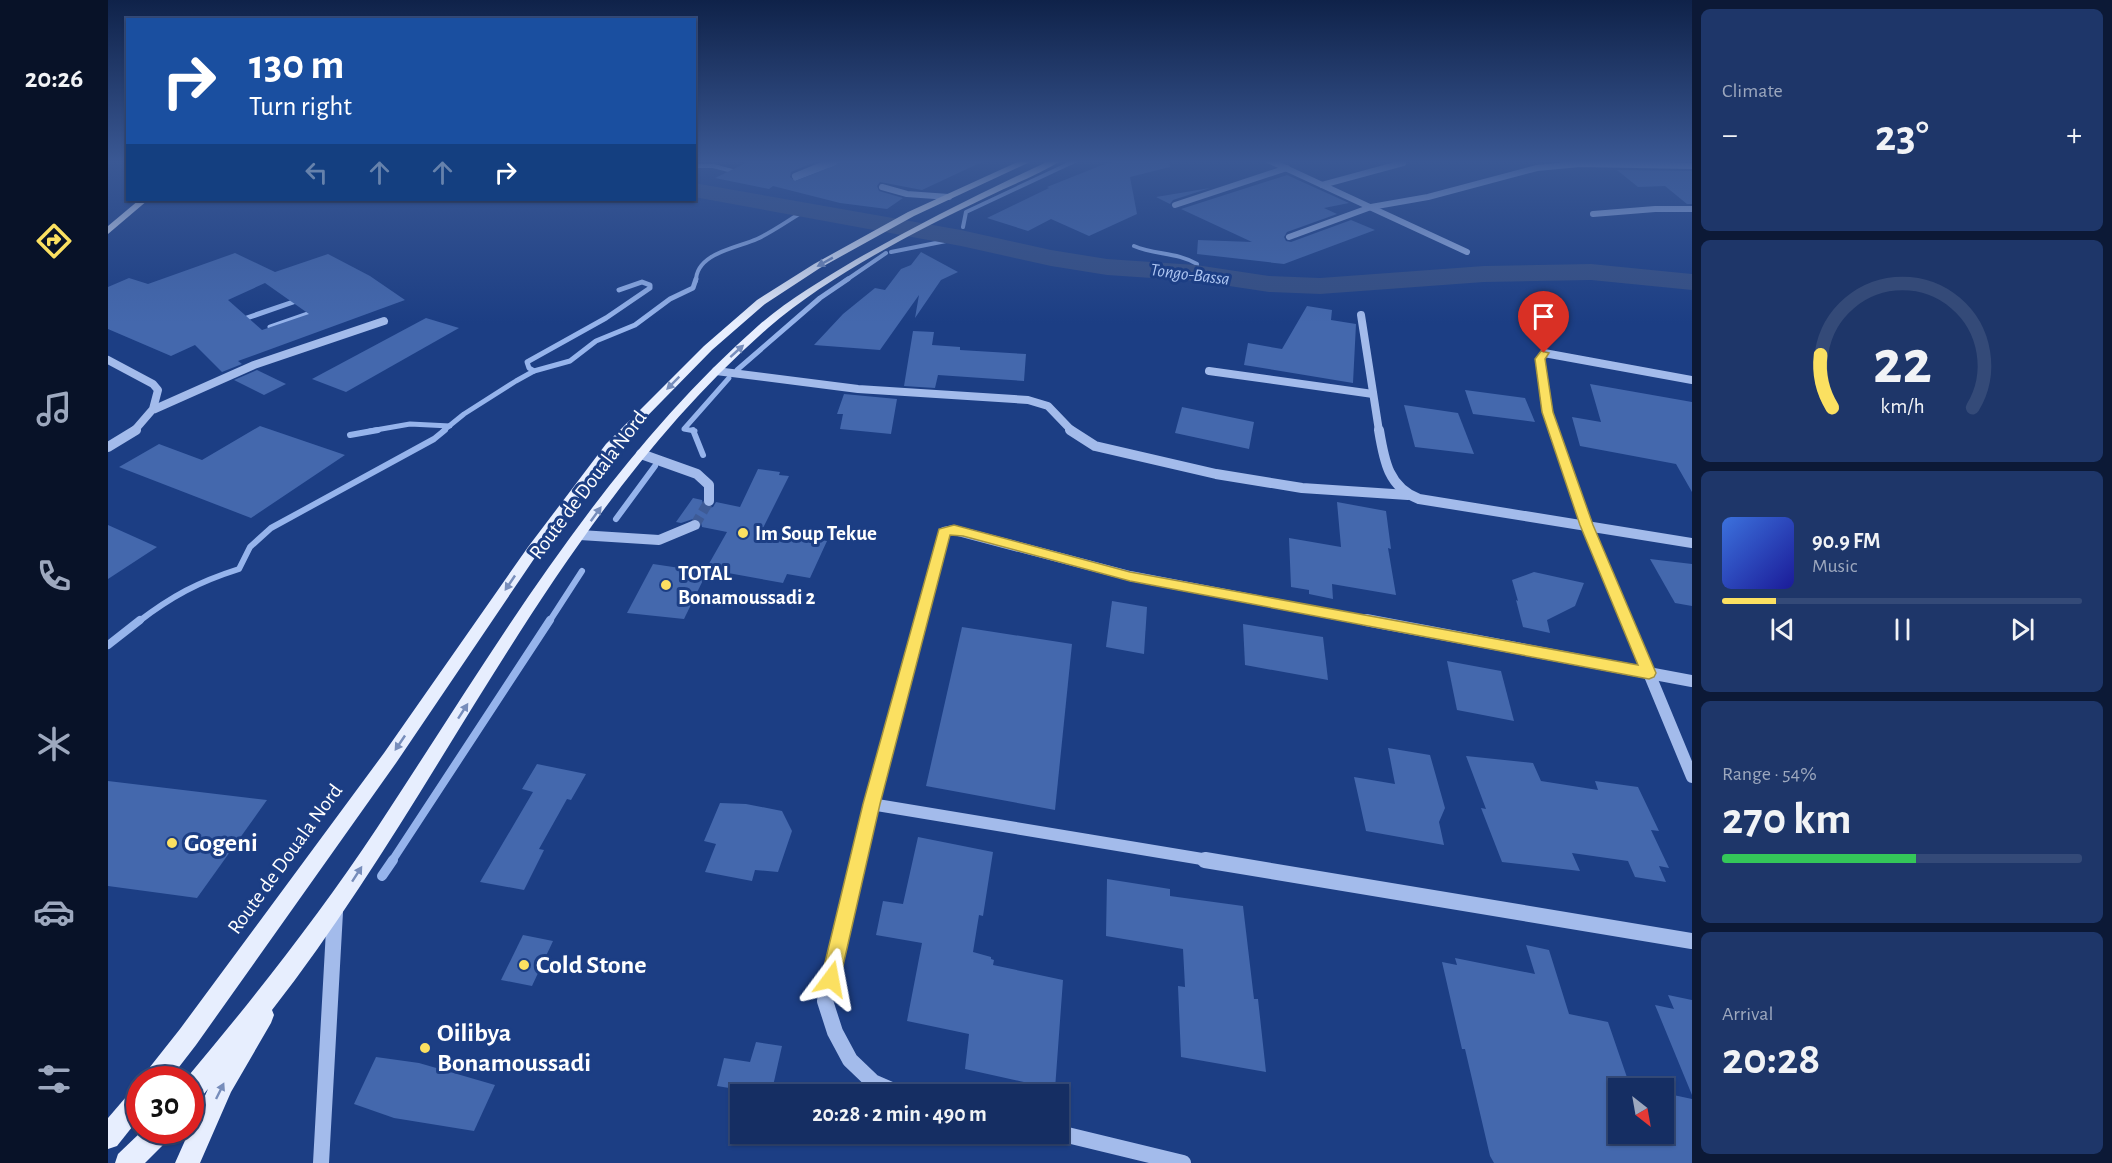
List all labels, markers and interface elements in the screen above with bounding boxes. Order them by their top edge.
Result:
icon: right [150,42,228,120]
text: 130 m [249,44,344,86]
text: 20:26 [25,65,83,92]
text: Climate [1722,81,1783,101]
text: Turn right [249,93,352,120]
text: 23° [1875,114,1929,159]
text: − [1722,119,1738,152]
text: + [2066,119,2082,152]
icon: left [300,156,333,189]
icon: ahead [363,156,396,189]
icon: ahead [426,156,459,189]
icon: right [489,156,522,189]
icon: directions [33,220,75,262]
one-way arrow [816,257,833,267]
water label: Tongo-Bassa [1149,261,1231,289]
pin [1518,291,1569,353]
icon: arrive [1527,300,1560,333]
text: 22 [1873,332,1931,394]
one-way arrow [729,344,744,358]
one-way arrow [667,376,681,390]
icon: music [33,388,75,430]
text: km/h [1880,396,1924,417]
street label: Route de Douala Nord [526,407,651,563]
one-way arrow [589,507,601,522]
place label: Im Soup Tekue [755,523,877,544]
marker: Im Soup Tekue [736,526,750,540]
text: 90.9 FM [1812,530,1880,552]
icon: phone [33,555,75,597]
text: Music [1812,556,1858,576]
place label: TOTAL Bonamoussadi 2 [678,563,816,608]
one-way arrow [504,574,516,590]
marker: TOTAL Bonamoussadi 2 [659,578,673,592]
icon: previous [1766,613,1799,646]
icon: pause [1886,613,1919,646]
icon: next [2006,613,2039,646]
one-way arrow [457,703,468,719]
icon: climate [33,723,75,765]
one-way arrow [394,735,406,751]
text: Range · 54% [1722,764,1817,784]
street label: Route de Douala Nord [224,780,346,938]
text: 270 km [1722,797,1851,842]
place label: Gogeni [184,830,258,856]
marker: Gogeni [165,836,179,850]
one-way arrow [351,867,363,883]
icon: car [33,891,75,933]
position arrow [799,947,863,1011]
place label: Cold Stone [536,952,647,978]
marker: Cold Stone [517,958,531,972]
text: Arrival [1722,1004,1773,1024]
place label: Oilibya Bonamoussadi [437,1020,591,1076]
text: 20:28 [1722,1037,1820,1082]
marker: Oilibya Bonamoussadi [418,1041,432,1055]
icon: filters [33,1058,75,1100]
speed limit sign: 30 [126,1066,204,1144]
north arrow [1608,1078,1674,1144]
map controls [1608,1078,1674,1144]
one-way arrow [216,1082,225,1099]
text: 20:28 · 2 min · 490 m [812,1103,987,1125]

